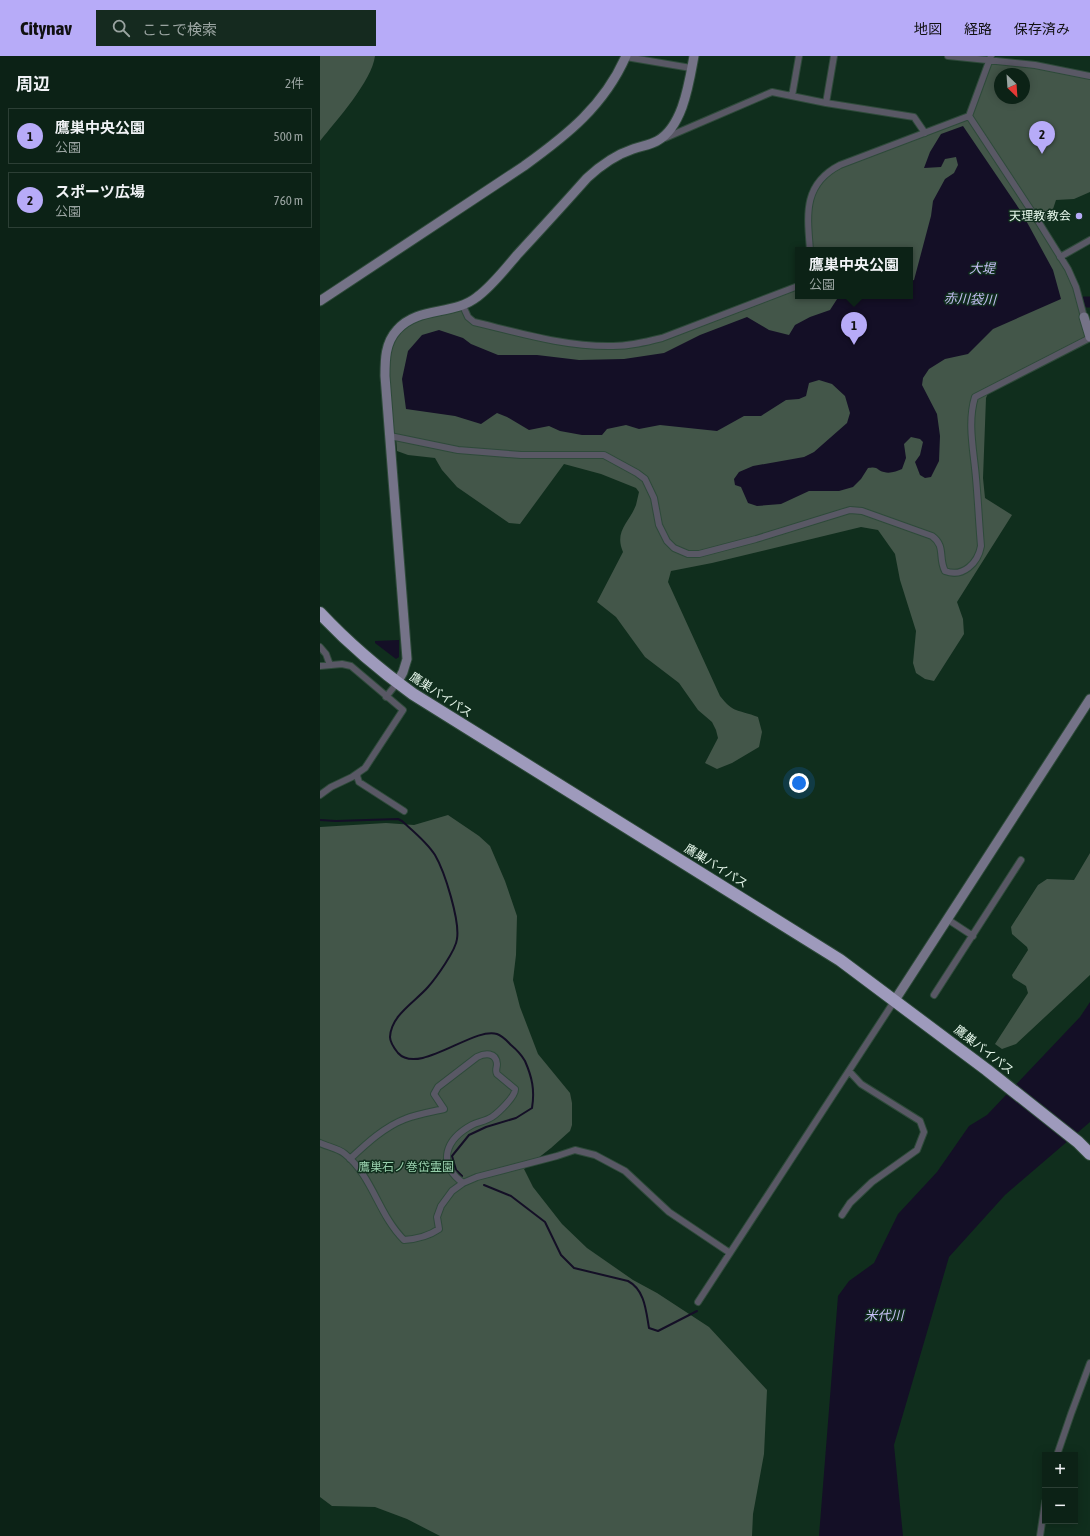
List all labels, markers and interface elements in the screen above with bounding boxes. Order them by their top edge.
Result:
search box [96,10,376,46]
text: Citynav [20,17,72,39]
icon: search [110,17,132,39]
text: ここで検索 [142,21,217,38]
text: 地図 [914,21,942,37]
text: 経路 [964,21,992,37]
text: 保存済み [1014,21,1070,37]
north arrow [994,68,1030,104]
text: 周辺 [16,74,50,94]
text: 2件 [285,76,304,91]
text: 鷹巣中央公園 [55,119,145,136]
pin: 2 [1029,121,1055,154]
text: 1 [27,129,33,144]
text: 500 m [274,129,303,144]
text: 公園 [55,140,81,155]
text: スポーツ広場 [55,183,145,200]
text: 2 [27,193,33,208]
text: 760 m [274,193,303,208]
text: 公園 [55,204,81,219]
place label: 天理教 教会 [1009,209,1071,223]
marker: 天理教 教会 [1074,211,1084,221]
popup [795,247,913,299]
text: 鷹巣中央公園 [809,256,899,273]
water label: 大堤 [969,261,997,276]
text: 公園 [809,277,835,292]
water label: 赤川袋川 [944,291,998,307]
pin: 1 [841,312,867,345]
street label: 鷹巣バイパス [407,670,475,720]
your location [789,773,809,793]
street label: 鷹巣バイパス [682,841,750,891]
street label: 鷹巣バイパス [951,1022,1017,1078]
park label: 鷹巣石ノ巻岱霊園 [358,1160,454,1174]
water label: 米代川 [864,1308,905,1323]
map controls [1042,1452,1078,1524]
button: + [1042,1452,1078,1488]
button: − [1042,1488,1078,1524]

